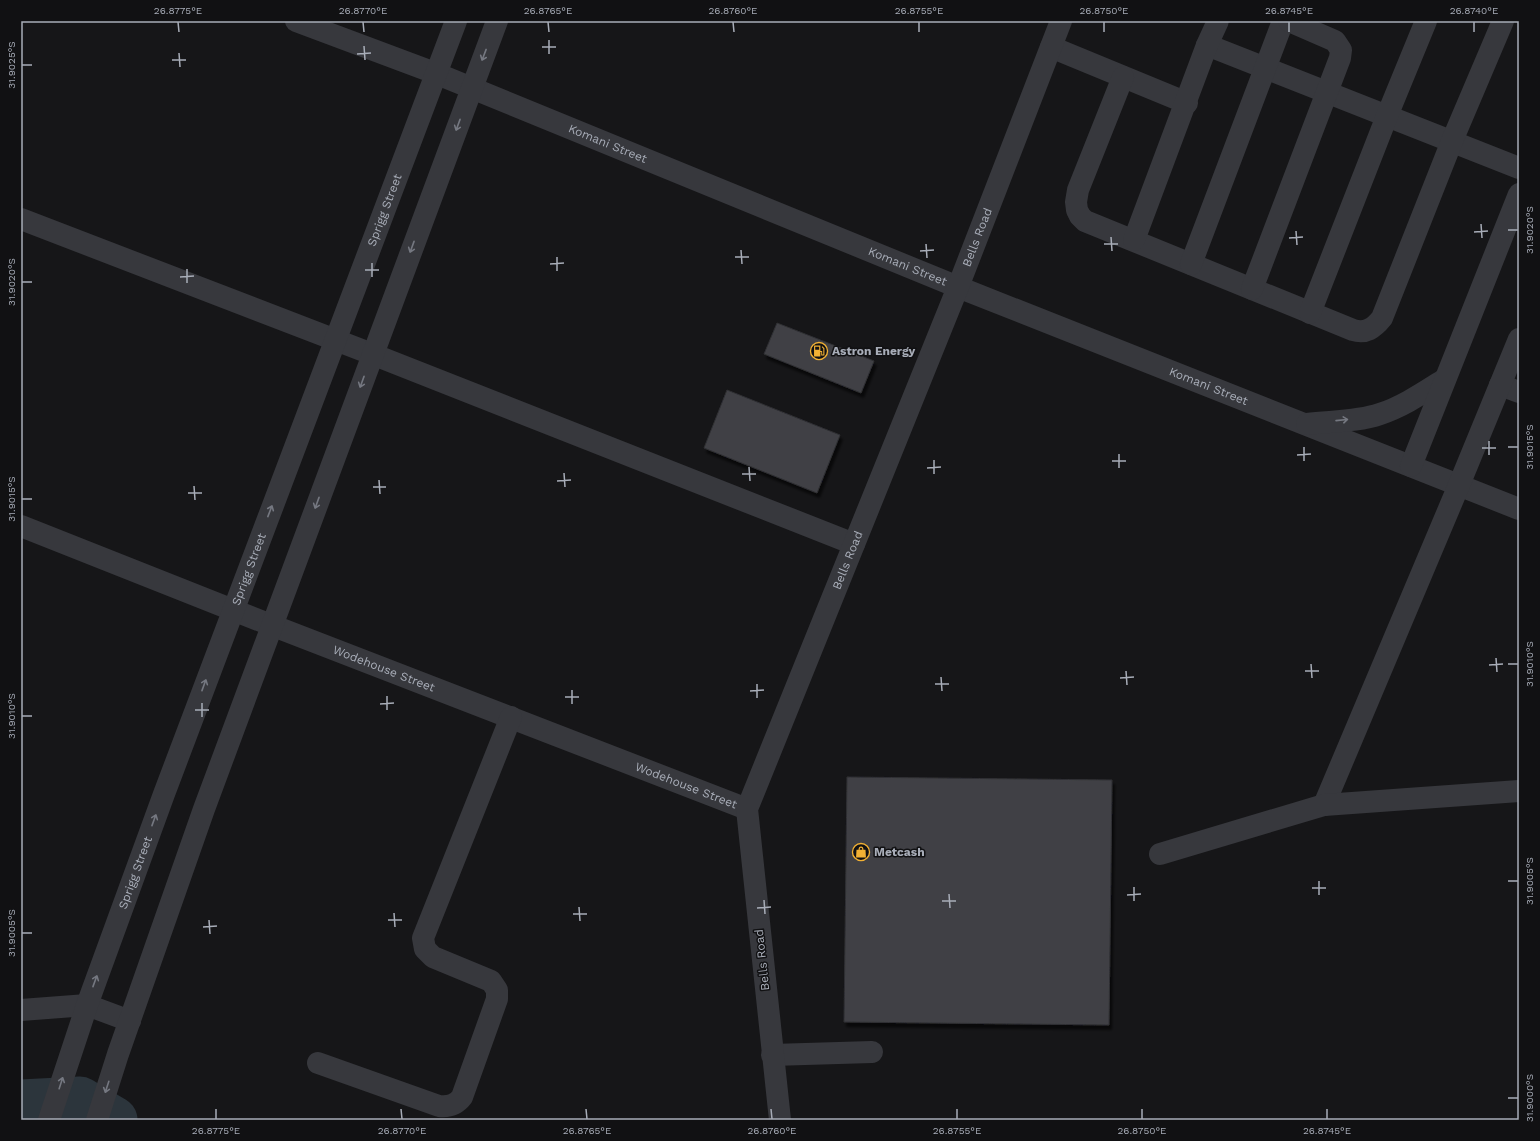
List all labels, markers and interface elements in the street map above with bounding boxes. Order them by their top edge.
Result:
text: 26.8775°E [154,5,202,16]
text: 26.8770°E [339,5,387,16]
text: 26.8765°E [524,5,572,16]
text: 26.8760°E [708,5,758,16]
text: 26.8755°E [895,5,943,16]
text: 26.8750°E [1080,5,1128,16]
text: 26.8745°E [1265,5,1313,16]
text: 26.8740°E [1450,5,1498,16]
text: 31.9025°S [6,41,17,89]
one-way arrow [480,48,488,60]
one-way arrow [453,118,461,130]
street label: Komani Street [566,121,649,166]
street label: Sprigg Street [365,172,405,248]
street label: Bells Road [960,206,995,269]
text: 31.9020°S [1524,206,1535,254]
one-way arrow [408,240,416,252]
street label: Komani Street [866,244,949,289]
text: 31.9020°S [6,258,17,306]
fuel station icon: Astron Energy [809,341,829,361]
place label: Astron Energy [832,344,916,358]
street label: Komani Street [1167,364,1250,408]
one-way arrow [358,375,366,387]
one-way arrow [1335,416,1348,424]
text: 31.9015°S [1524,424,1535,470]
text: 31.9015°S [6,476,17,522]
one-way arrow [312,497,320,509]
one-way arrow [267,504,274,517]
street label: Bells Road [829,529,866,592]
street label: Sprigg Street [229,531,269,607]
text: 31.9010°S [1524,641,1535,687]
street label: Wodehouse Street [331,643,437,695]
one-way arrow [201,679,209,691]
text: 31.9010°S [6,693,17,739]
street label: Wodehouse Street [633,759,739,812]
one-way arrow [151,814,159,826]
street label: Sprigg Street [116,834,155,911]
shop icon: Metcash [851,842,871,862]
place label: Metcash [874,845,925,859]
text: 31.9005°S [1524,857,1535,905]
text: 31.9005°S [6,909,17,957]
street label: Bells Road [752,929,772,991]
one-way arrow [92,976,100,988]
text: 31.9000°S [1524,1074,1535,1122]
one-way arrow [58,1077,65,1090]
one-way arrow [103,1080,110,1093]
text: 26.8775°E [192,1125,240,1136]
text: 26.8770°E [378,1125,426,1136]
text: 26.8765°E [563,1125,611,1136]
text: 26.8760°E [747,1125,797,1136]
text: 26.8755°E [933,1125,981,1136]
text: 26.8750°E [1118,1125,1166,1136]
text: 26.8745°E [1303,1125,1351,1136]

